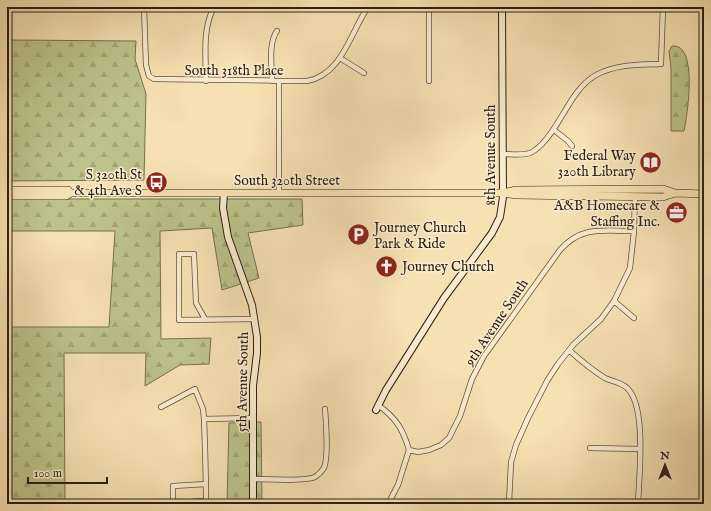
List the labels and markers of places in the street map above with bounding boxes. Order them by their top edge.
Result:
place label: Federal Way 320th Library [558,147,636,181]
library icon: Federal Way 320th Library [638,150,664,176]
place label: S 320th St & 4th Ave S [74,166,142,200]
bus stop icon: S 320th St & 4th Ave S [144,169,170,195]
place label: A&B Homecare & Staffing Inc. [553,197,660,231]
office icon: A&B Homecare & Staffing Inc. [663,200,689,226]
place label: Journey Church Park & Ride [372,219,467,253]
parking icon: Journey Church Park & Ride [346,222,372,248]
church icon: Journey Church [374,253,400,279]
place label: Journey Church [400,258,495,276]

